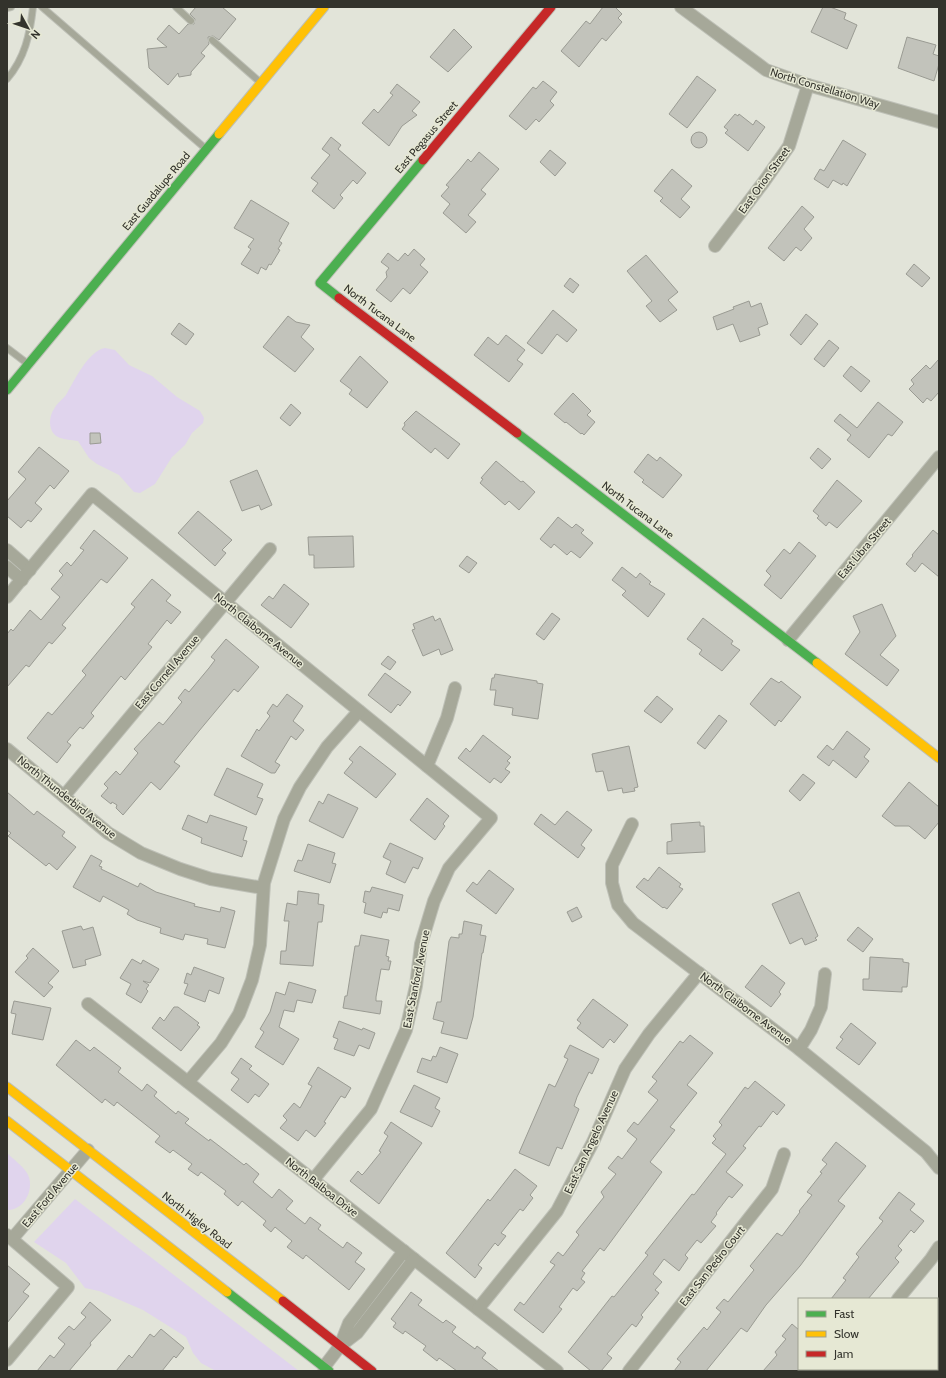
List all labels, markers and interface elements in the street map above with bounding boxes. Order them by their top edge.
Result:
north arrow [8,8,48,48]
text: N [28,27,44,42]
street label: North Constellation Way [769,65,882,111]
street label: East Pegasus Street [392,98,461,176]
street label: East Orion Street [735,144,793,216]
street label: East Guadalupe Road [119,149,193,233]
street label: North Tucana Lane [341,281,419,345]
street label: North Tucana Lane [599,478,677,542]
street label: East Libra Street [834,514,894,581]
street label: North Claiborne Avenue [211,590,307,671]
street label: East Cornell Avenue [132,632,202,712]
street label: North Thunderbird Avenue [15,753,120,841]
street label: East Stanford Avenue [400,928,432,1029]
street label: North Claiborne Avenue [697,969,795,1047]
street label: East San Angelo Avenue [561,1088,621,1196]
street label: North Balboa Drive [283,1154,361,1220]
street label: East Ford Avenue [19,1159,81,1230]
street label: North Higley Road [159,1188,235,1252]
street label: East San Pedro Court [676,1223,748,1309]
legend [798,1298,938,1370]
text: Fast [834,1306,854,1321]
text: Slow [834,1326,859,1341]
text: Jam [833,1346,853,1361]

